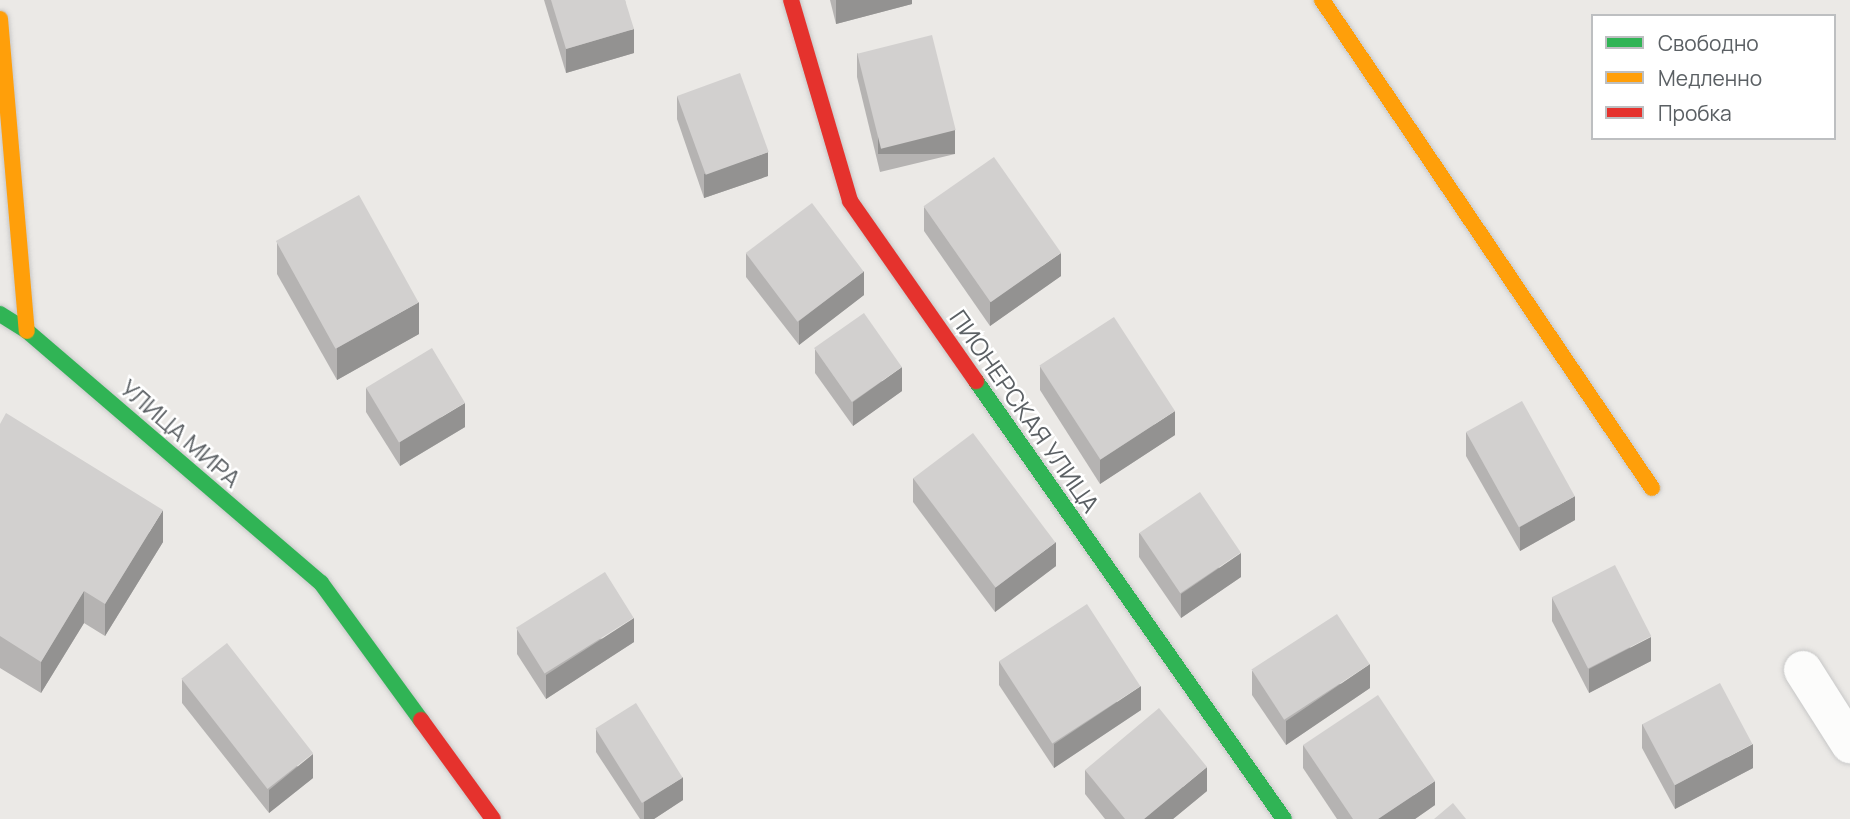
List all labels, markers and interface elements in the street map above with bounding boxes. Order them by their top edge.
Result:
legend [1591,14,1836,140]
text: Свободно [1658,29,1759,57]
text: Медленно [1658,64,1762,92]
text: Пробка [1658,99,1732,127]
street label: ПИОНЕРСКАЯ УЛИЦА [944,304,1106,518]
street label: УЛИЦА МИРА [115,373,247,493]

